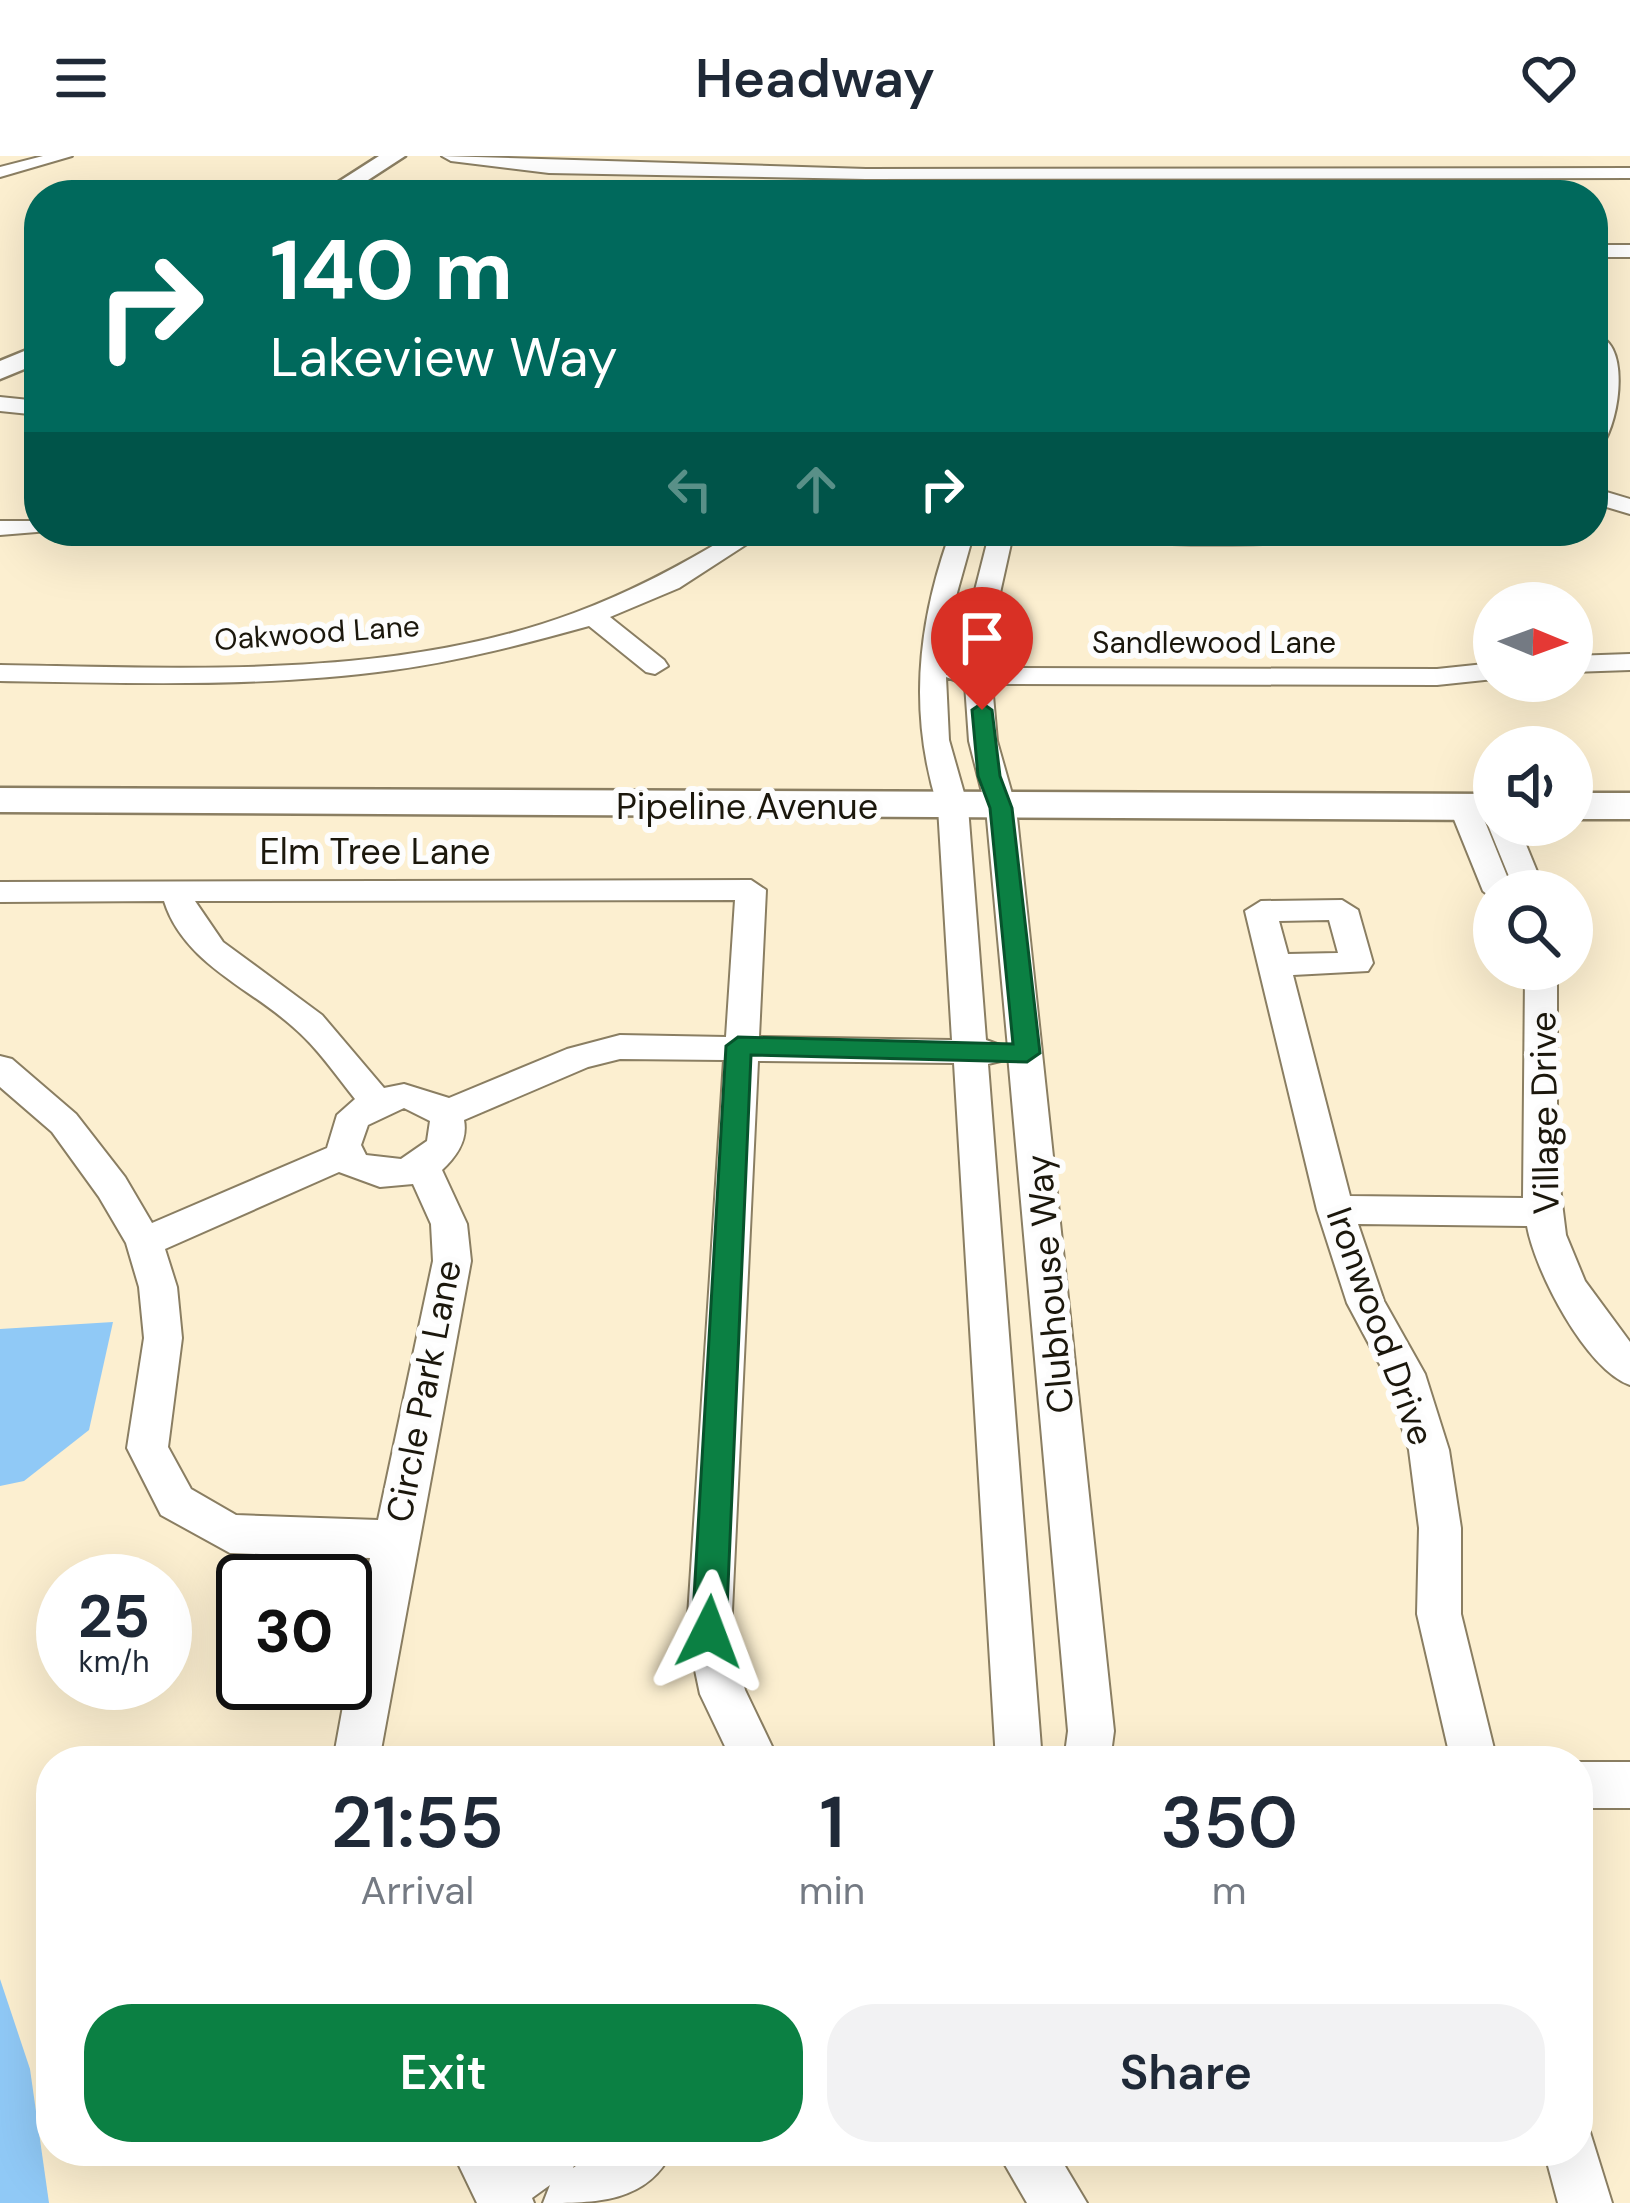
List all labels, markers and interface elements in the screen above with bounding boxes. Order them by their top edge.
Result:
text: Headway [695,43,935,114]
icon: menu [48,45,114,111]
icon: heart [1516,45,1582,111]
text: 140 m [270,216,513,325]
icon: right [72,228,228,384]
text: Lakeview Way [270,322,618,393]
icon: left [657,456,723,522]
icon: ahead [783,456,849,522]
icon: right [909,456,975,522]
north arrow [1473,582,1593,702]
map controls [1473,582,1593,990]
pin [931,587,1033,710]
icon: arrive [949,605,1015,671]
street label: Oakwood Lane [213,606,421,659]
street label: Sandlewood Lane [1092,623,1336,662]
button: sound [1473,726,1593,846]
street label: Pipeline Avenue [616,783,878,830]
street label: Elm Tree Lane [260,828,490,875]
button: search [1473,870,1593,990]
street label: Village Drive [1519,1011,1570,1215]
street label: Clubhouse Way [1015,1152,1084,1415]
street label: Ironwood Drive [1316,1201,1445,1452]
street label: Circle Park Lane [375,1256,472,1526]
speed limit sign: 30 [216,1554,372,1710]
position arrow [646,1569,772,1695]
text: 25 [78,1577,150,1656]
text: km/h [79,1642,149,1681]
text: 21:55 [331,1776,504,1869]
text: 1 [819,1776,844,1869]
text: 350 [1160,1776,1298,1869]
text: Arrival [361,1865,474,1916]
text: min [799,1865,865,1916]
text: m [1212,1865,1246,1916]
button: Exit [84,2004,803,2142]
button: Share [827,2004,1545,2142]

